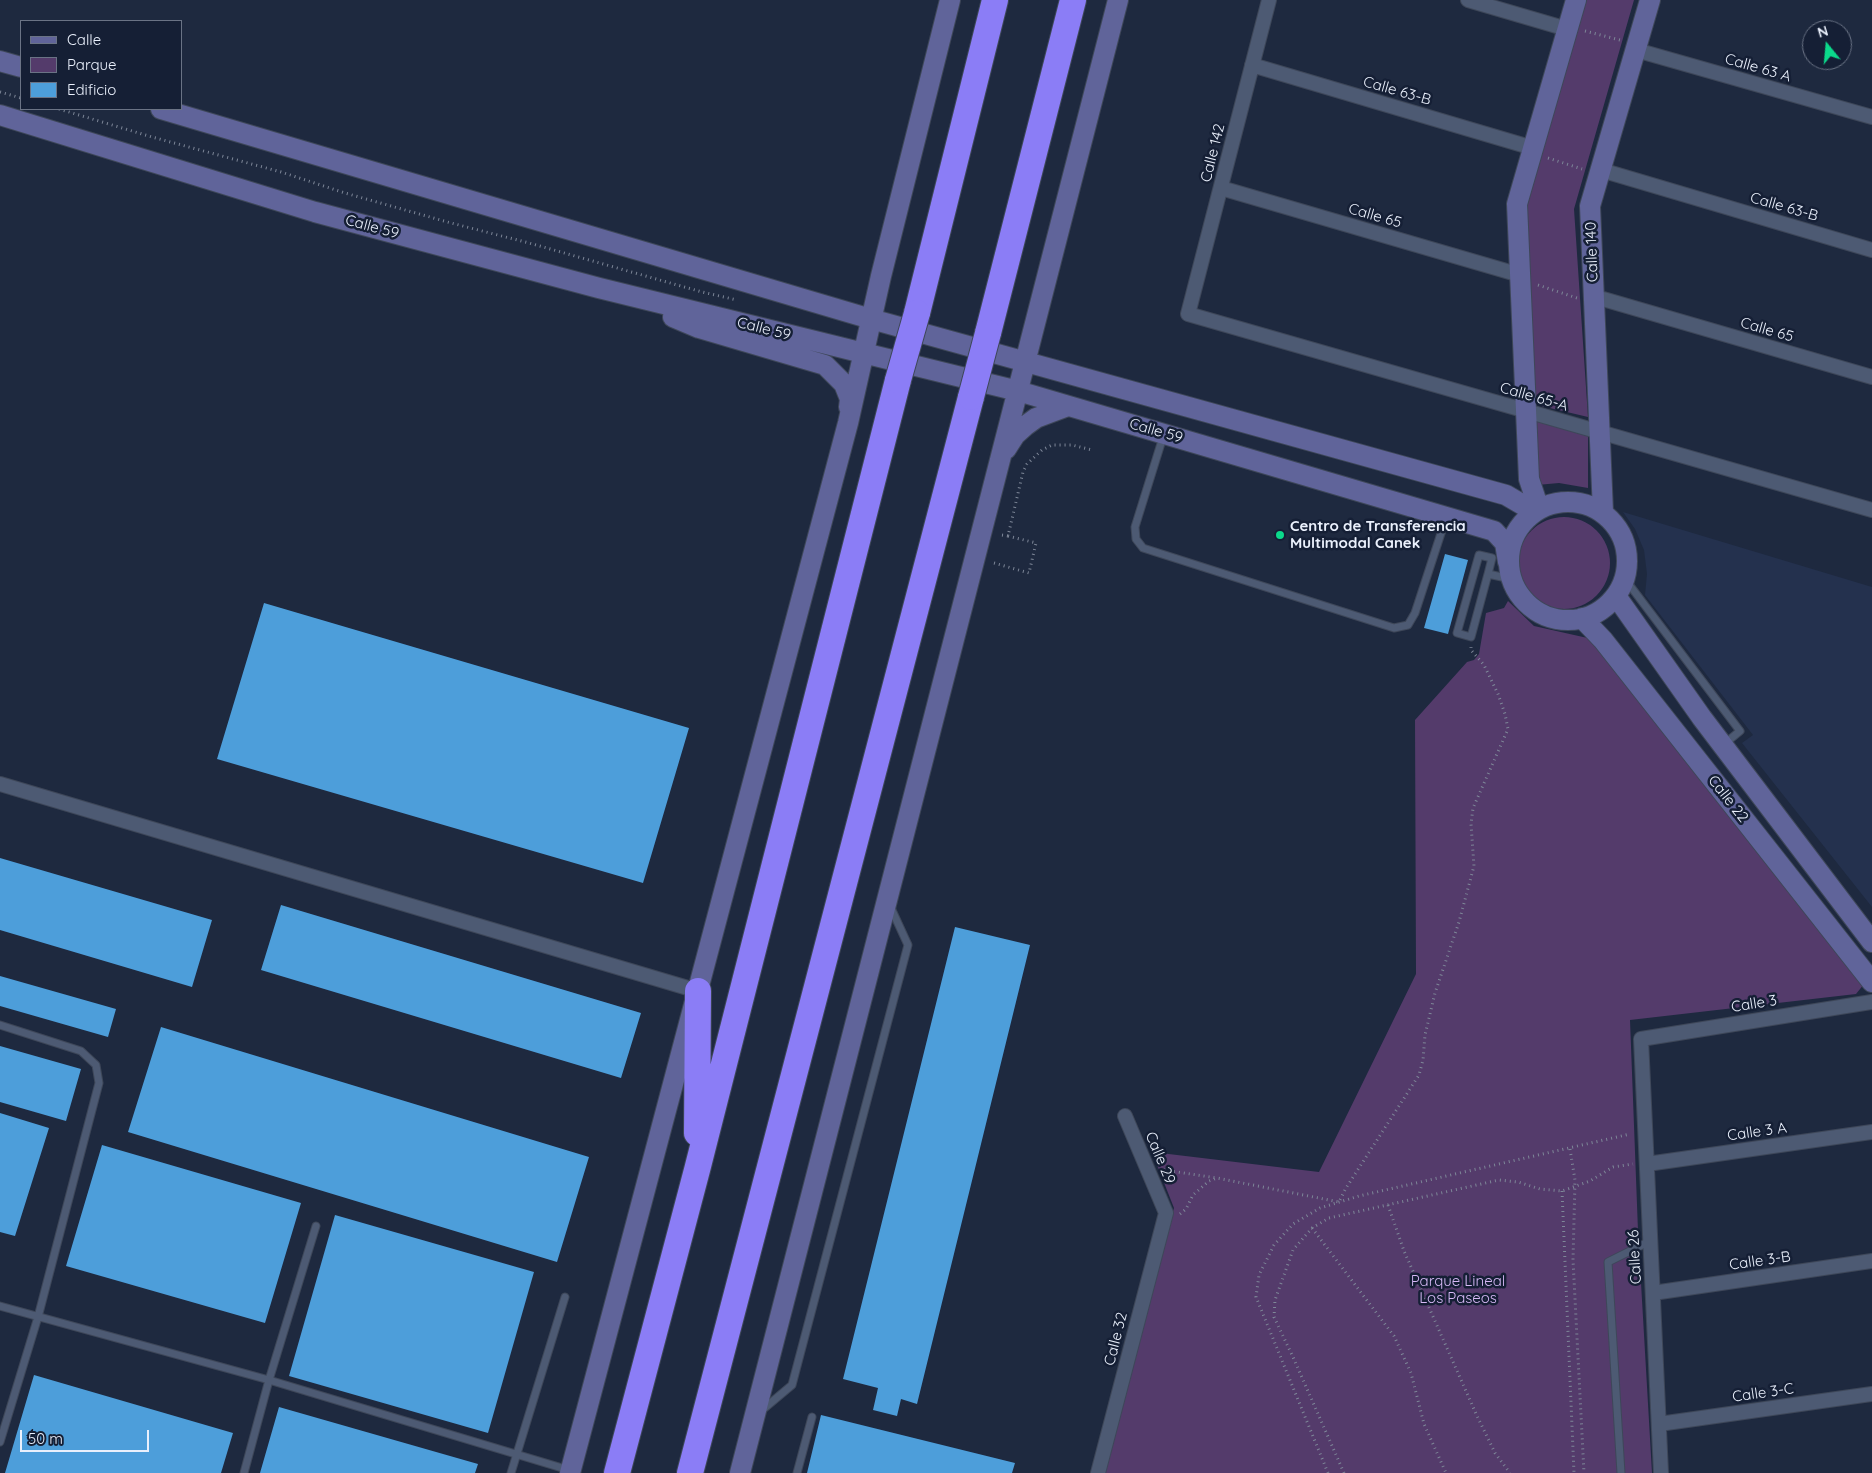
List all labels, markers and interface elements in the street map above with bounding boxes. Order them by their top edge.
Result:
legend [20,20,182,110]
north arrow [1802,20,1852,70]
text: N [1815,22,1830,42]
text: Calle [67,30,101,49]
street label: Calle 63 A [1723,50,1793,86]
text: Parque [67,55,117,74]
street label: Calle 63-B [1361,73,1433,109]
text: Edificio [67,80,116,99]
street label: Calle 142 [1197,122,1229,184]
street label: Calle 63-B [1748,189,1820,225]
street label: Calle 65 [1346,200,1404,232]
street label: Calle 59 [343,211,401,243]
street label: Calle 140 [1582,222,1602,282]
street label: Calle 59 [735,314,793,344]
street label: Calle 65 [1738,314,1796,346]
street label: Calle 65-A [1498,379,1570,415]
street label: Calle 59 [1127,415,1185,447]
place label: Centro de Transferencia Multimodal Canek [1290,517,1466,552]
marker: Centro de Transferencia Multimodal Canek [1274,529,1286,541]
street label: Calle 22 [1704,772,1752,826]
street label: Calle 3 [1730,992,1778,1016]
street label: Calle 3 A [1726,1119,1788,1145]
street label: Calle 29 [1141,1129,1179,1187]
street label: Calle 26 [1625,1229,1645,1285]
street label: Calle 3-B [1728,1248,1792,1274]
park label: Parque Lineal Los Paseos [1411,1272,1505,1307]
street label: Calle 32 [1101,1310,1131,1368]
street label: Calle 3-C [1731,1380,1795,1406]
scale bar [22,1420,151,1452]
text: 50 m [28,1429,63,1448]

